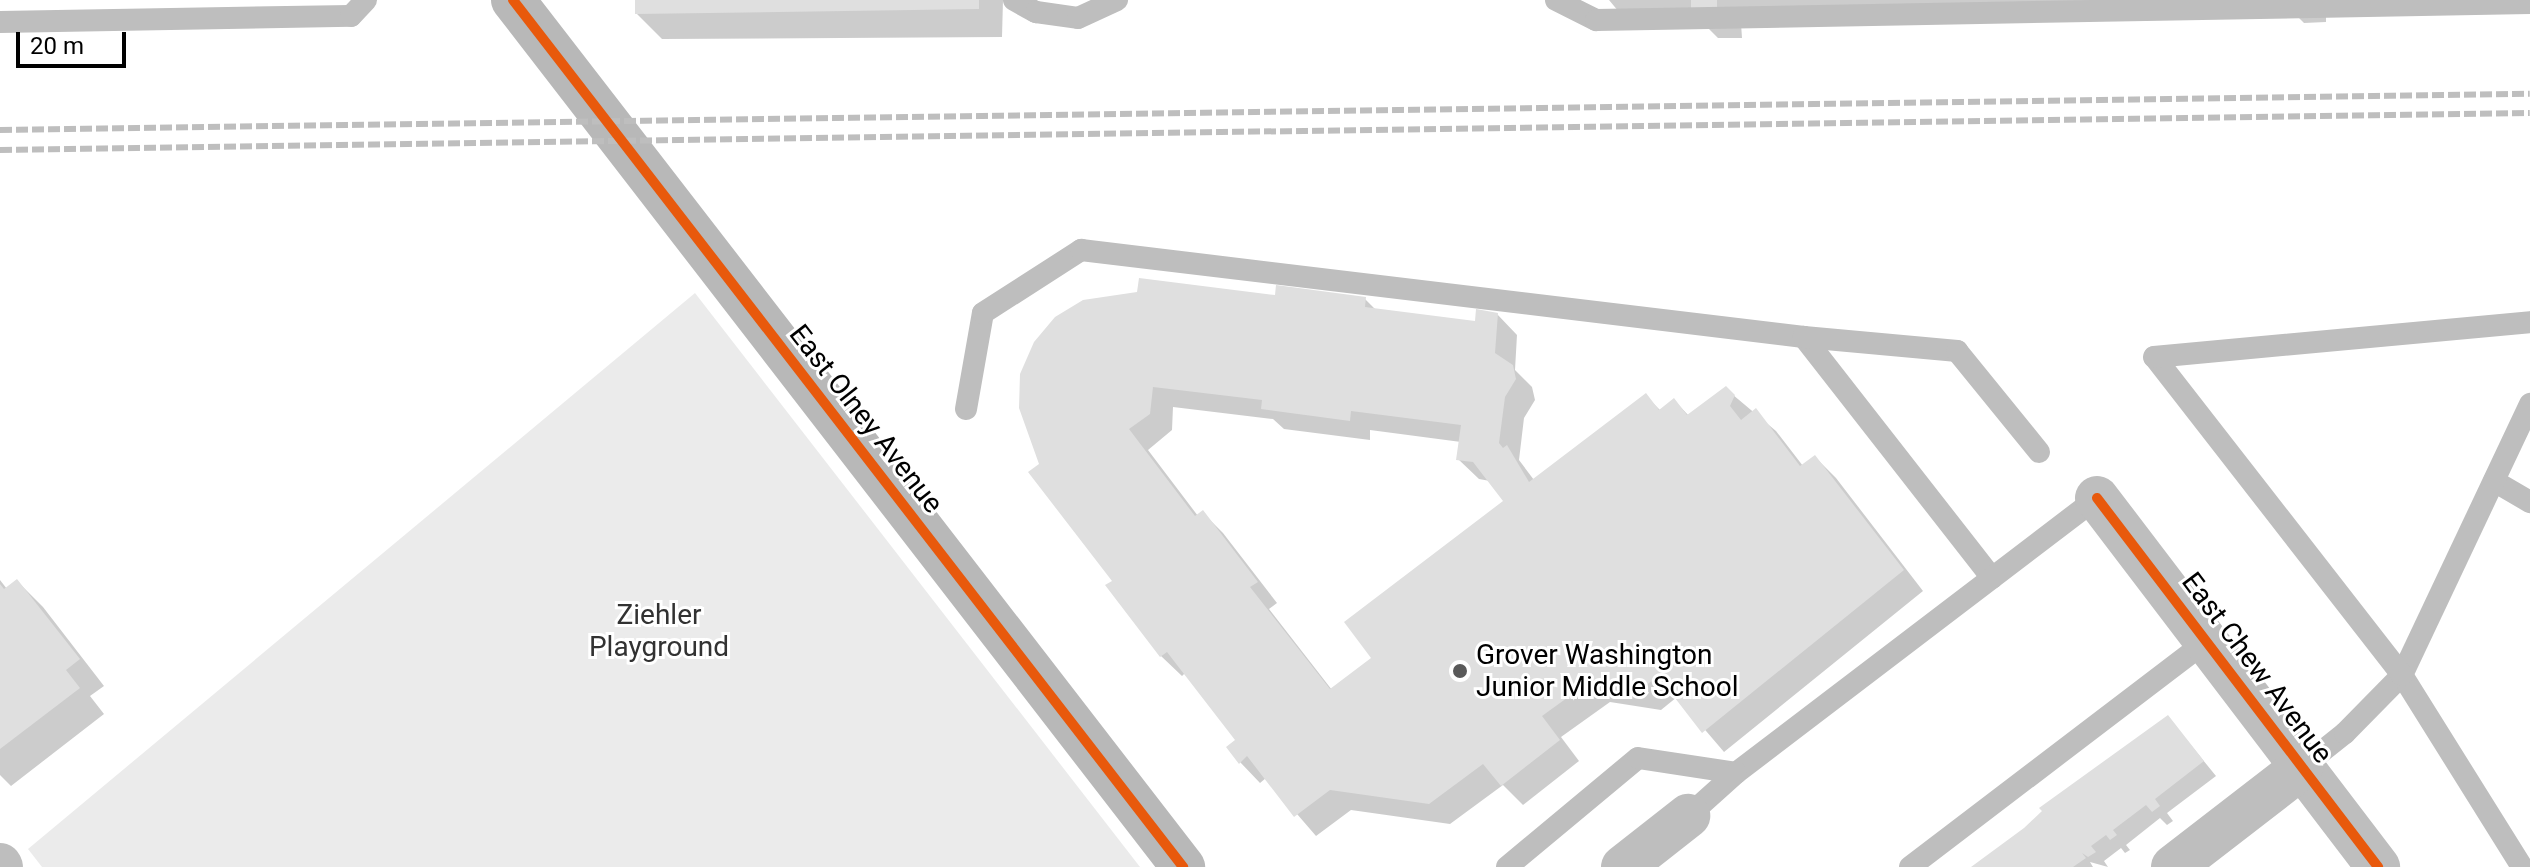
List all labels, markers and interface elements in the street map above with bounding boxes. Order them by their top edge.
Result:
scale bar [20,16,130,66]
text: 20 m [30,32,84,60]
street label: East Olney Avenue [782,318,950,520]
street label: East Chew Avenue [2174,566,2340,770]
park label: Ziehler Playground [589,598,729,664]
place label: Grover Washington Junior Middle School [1476,638,1738,704]
marker: Grover Washington Junior Middle School [1451,662,1469,680]

